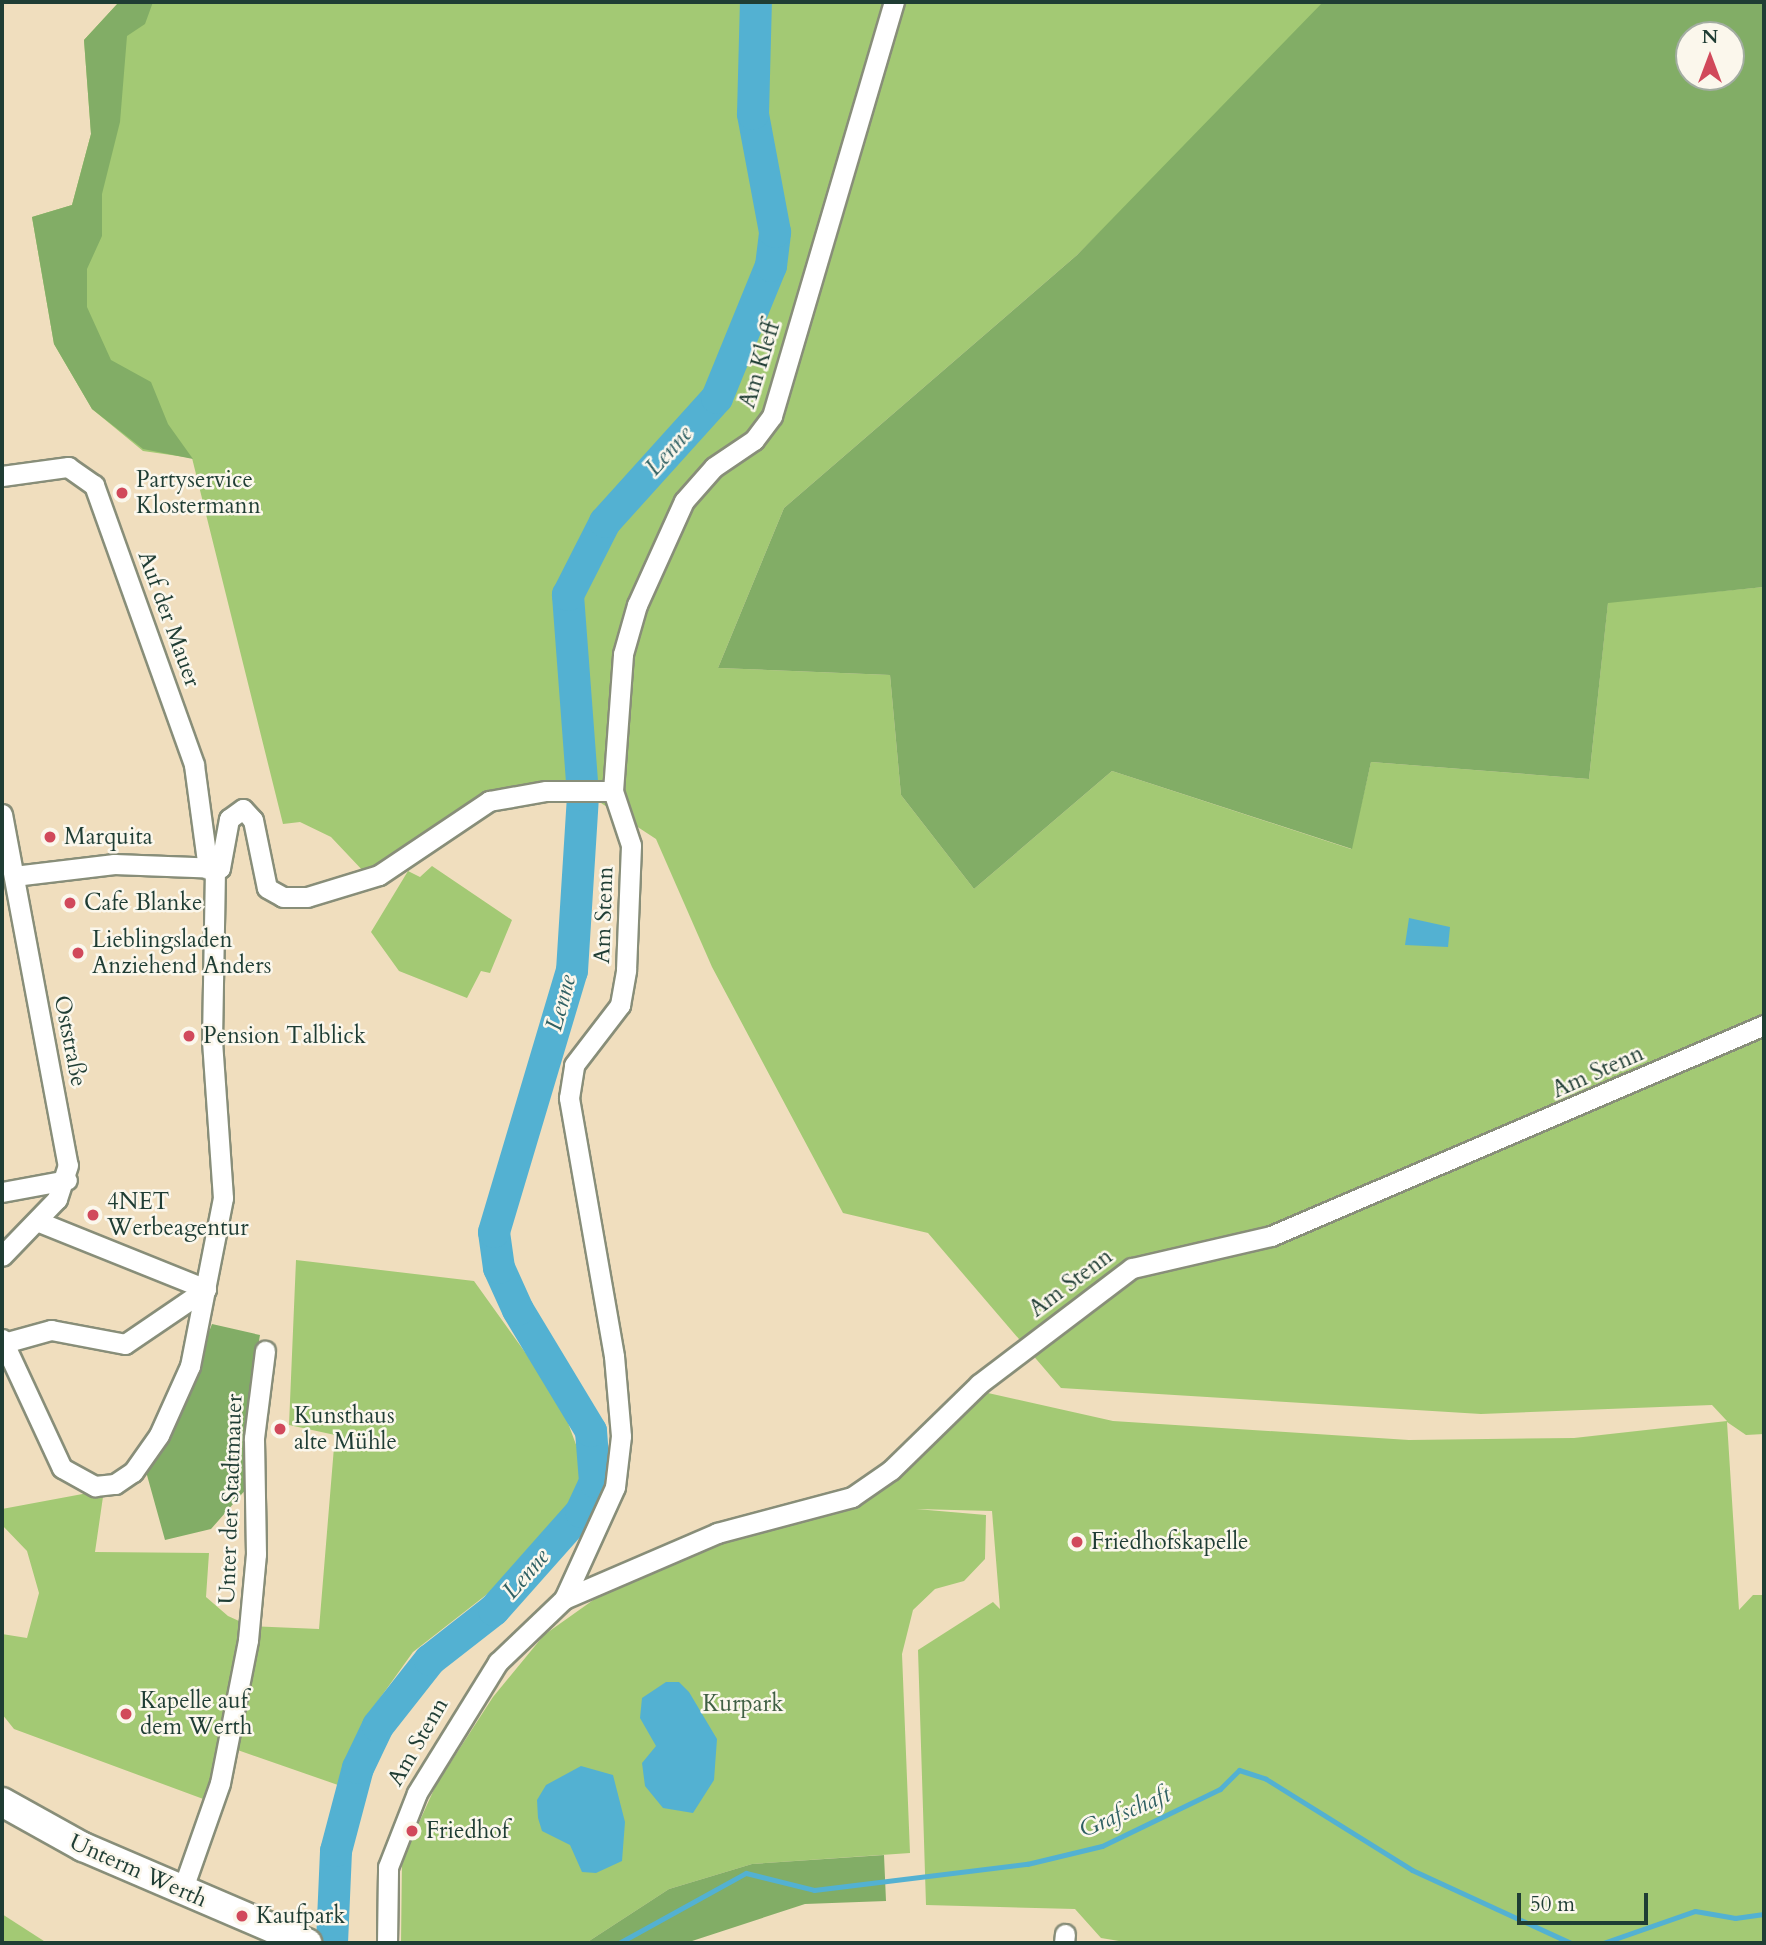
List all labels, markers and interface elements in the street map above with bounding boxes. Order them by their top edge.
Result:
north arrow [1675,21,1745,91]
text: N [1702,24,1718,50]
street label: Am Kleff [734,318,786,412]
water label: Lenne [639,420,699,482]
place label: Partyservice Klostermann [136,466,261,520]
marker: Partyservice Klostermann [114,485,130,501]
street label: Auf der Mauer [132,547,206,691]
place label: Marquita [64,823,153,851]
marker: Marquita [42,829,58,845]
street label: Am Stenn [589,866,619,964]
place label: Cafe Blanke [84,889,202,917]
marker: Cafe Blanke [62,895,78,911]
place label: Lieblingsladen Anziehend Anders [92,926,271,980]
marker: Lieblingsladen Anziehend Anders [70,945,86,961]
water label: Lenne [540,972,582,1034]
street label: Oststraße [48,993,92,1089]
place label: Pension Talblick [203,1022,366,1050]
marker: Pension Talblick [181,1028,197,1044]
street label: Am Stenn [1548,1040,1648,1104]
place label: 4NET Werbeagentur [107,1188,249,1242]
marker: 4NET Werbeagentur [85,1207,101,1223]
street label: Am Stenn [1024,1243,1118,1323]
street label: Unter der Stadtmauer [214,1393,248,1605]
place label: Kunsthaus alte Mühle [294,1402,397,1456]
marker: Kunsthaus alte Mühle [272,1421,288,1437]
place label: Friedhofskapelle [1091,1528,1248,1556]
marker: Friedhofskapelle [1069,1534,1085,1550]
water label: Lenne [496,1543,556,1605]
place label: Kapelle auf dem Werth [140,1687,252,1741]
park label: Kurpark [702,1690,784,1718]
street label: Am Stenn [382,1693,454,1791]
marker: Kapelle auf dem Werth [118,1706,134,1722]
water label: Grafschaft [1075,1780,1175,1844]
place label: Friedhof [426,1817,509,1845]
marker: Friedhof [404,1823,420,1839]
street label: Unterm Werth [65,1828,211,1914]
scale bar [1521,1878,1652,1922]
text: 50 m [1530,1890,1575,1919]
place label: Kaufpark [256,1902,346,1930]
marker: Kaufpark [234,1908,250,1924]

